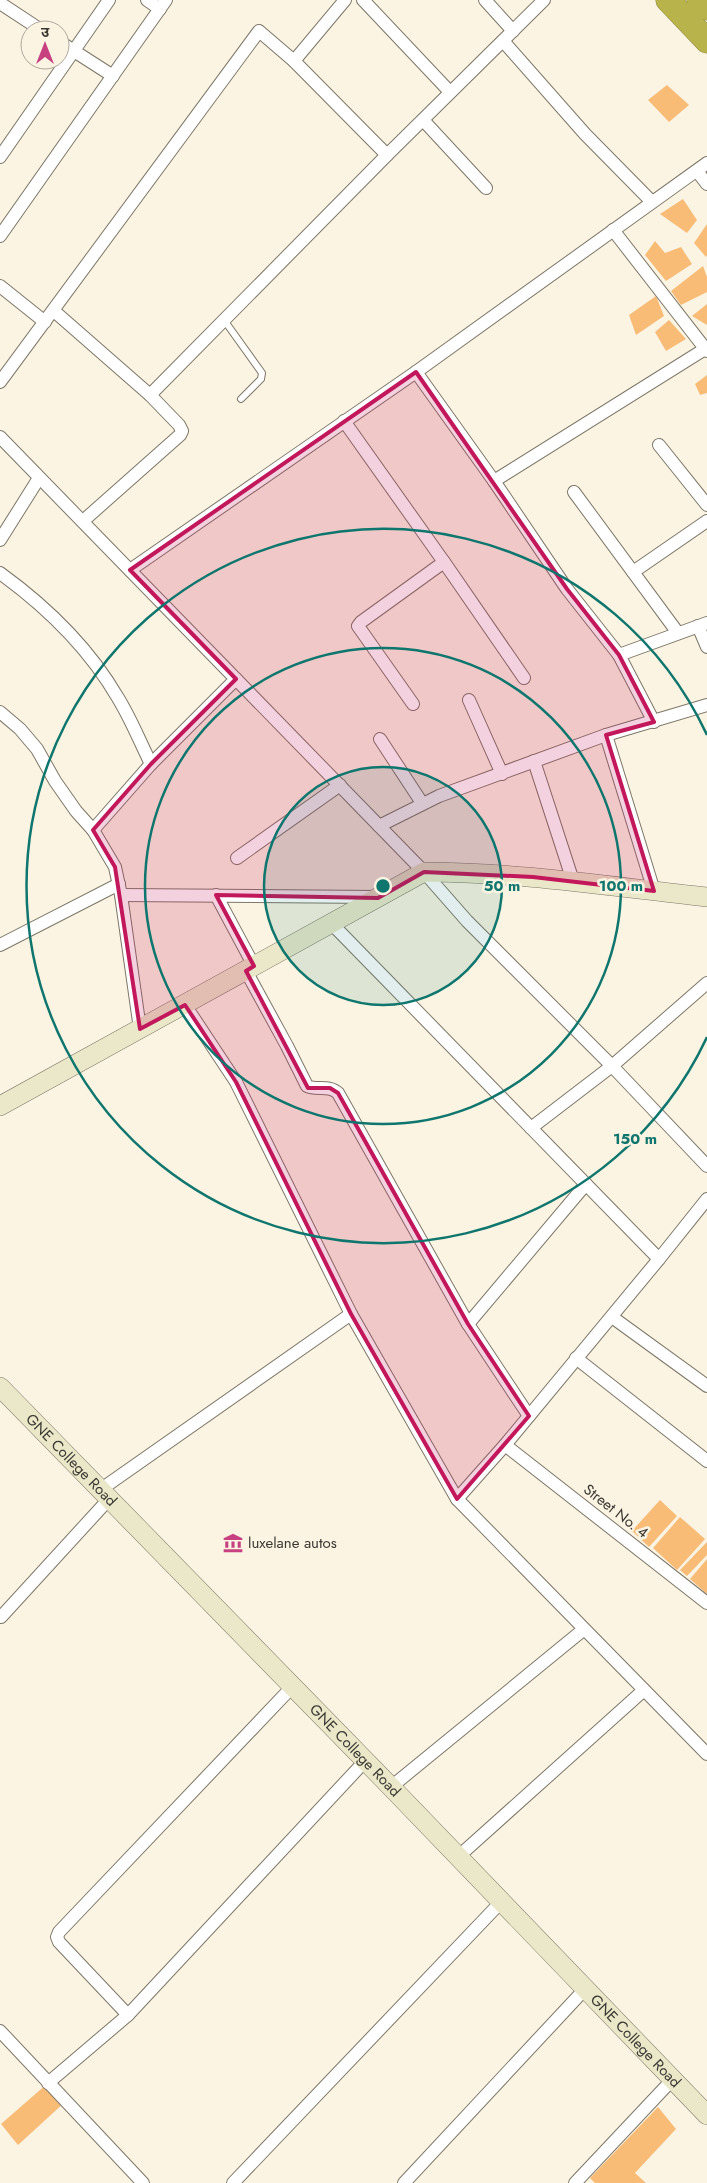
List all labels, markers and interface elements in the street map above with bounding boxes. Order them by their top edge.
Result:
north arrow [20,20,70,70]
text: उ [41,22,50,42]
text: 50 m [484,875,520,897]
text: 100 m [599,875,643,897]
centre of rings [374,877,392,895]
text: 150 m [613,1128,657,1150]
street label: GNE College Road [21,1408,122,1511]
street label: Street No. 4 [579,1479,653,1544]
museum icon: luxelane autos [222,1532,244,1554]
place label: luxelane autos [248,1532,337,1554]
street label: GNE College Road [304,1699,406,1802]
street label: GNE College Road [585,1989,686,2093]

